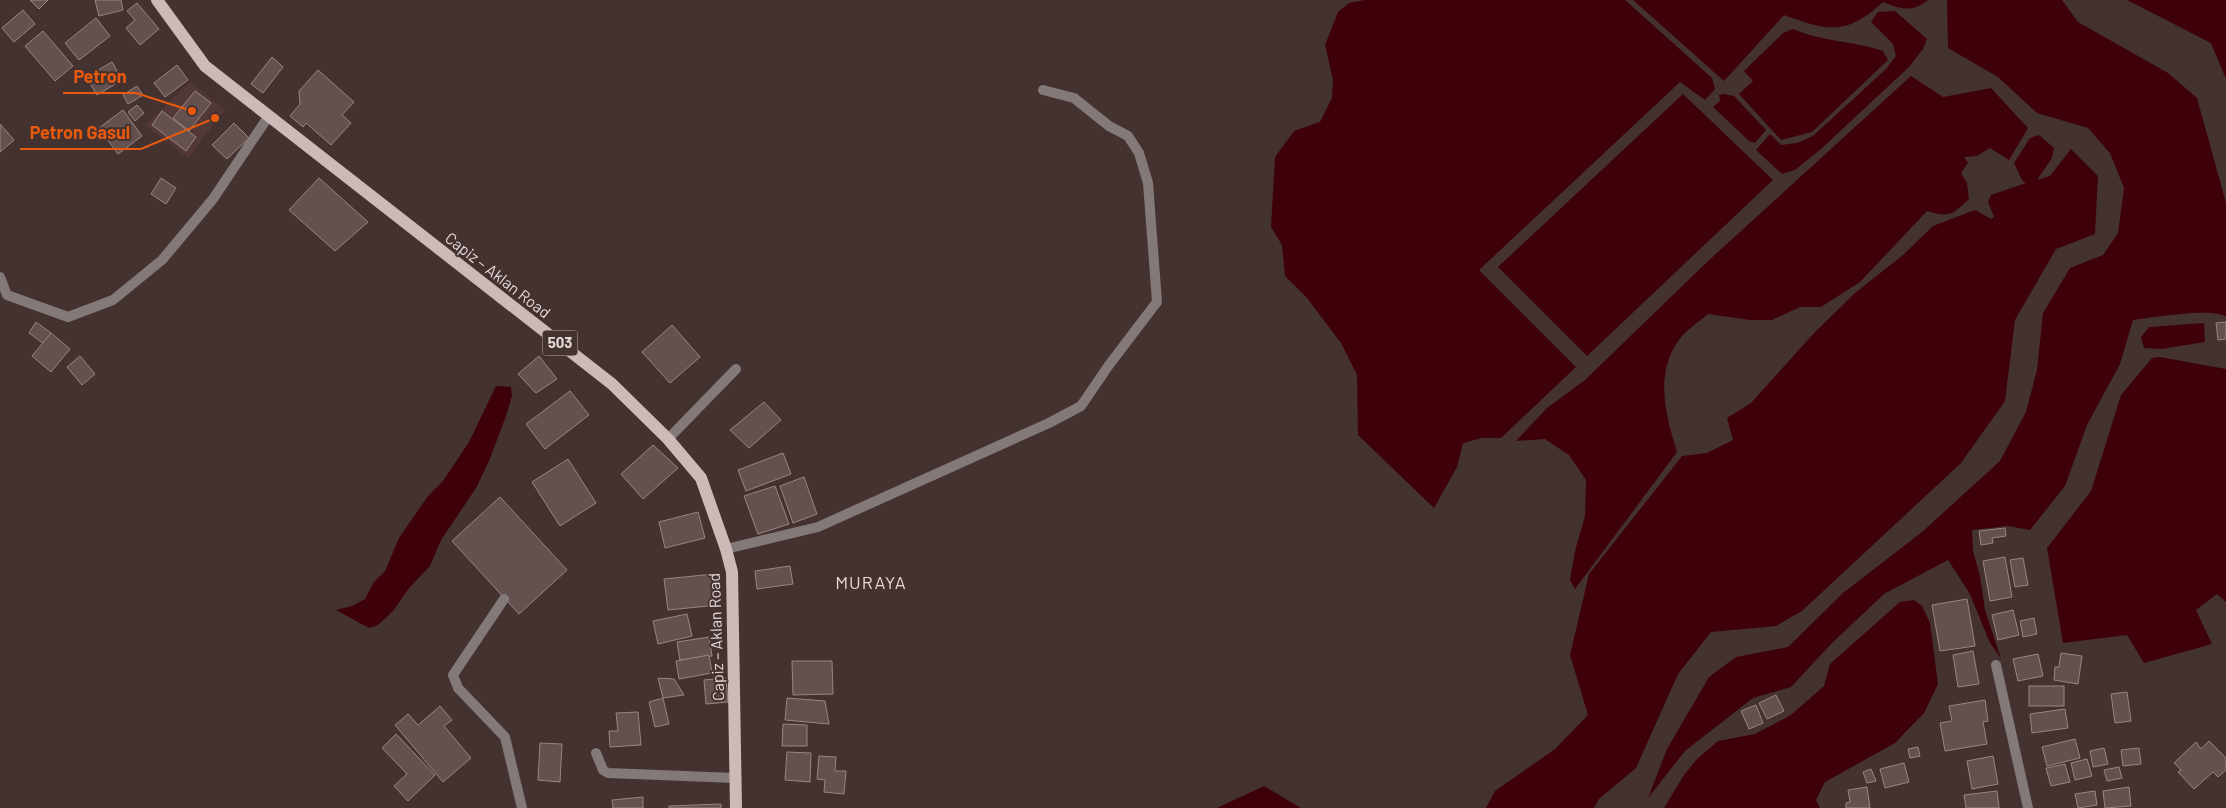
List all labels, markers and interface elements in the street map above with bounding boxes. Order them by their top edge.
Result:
callout: Petron [63,60,136,93]
text: Petron [73,65,127,87]
callout: Petron Gasul [20,116,141,149]
text: Petron Gasul [30,121,130,143]
street label: Capiz – Aklan Road [442,228,555,322]
road number: 503 [542,330,578,356]
district label: MURAYA [835,571,907,593]
street label: Capiz – Aklan Road [704,573,727,701]

